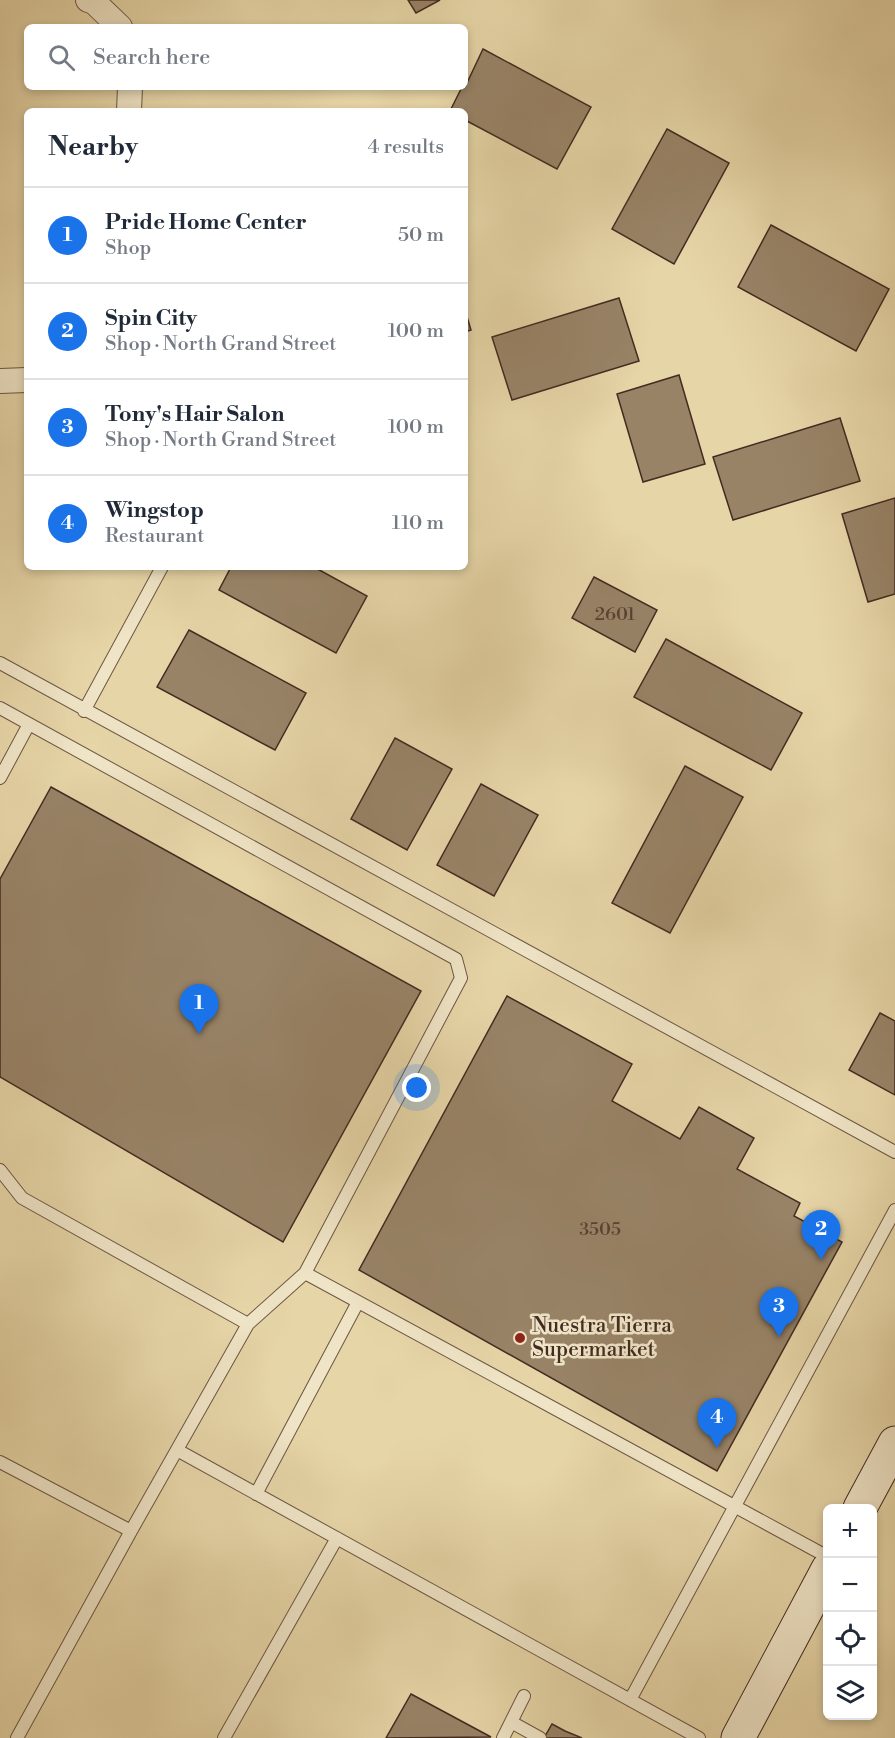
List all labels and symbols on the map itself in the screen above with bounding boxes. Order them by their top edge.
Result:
house number: 2601 [595,603,635,626]
pin: 1 [180,984,218,1034]
your location [402,1073,431,1102]
pin: 2 [802,1210,840,1260]
house number: 3505 [579,1218,621,1241]
pin: 3 [760,1288,798,1337]
place label: Nuestra Tierra Supermarket [532,1313,672,1363]
marker: Nuestra Tierra Supermarket [513,1331,527,1345]
pin: 4 [698,1398,736,1448]

